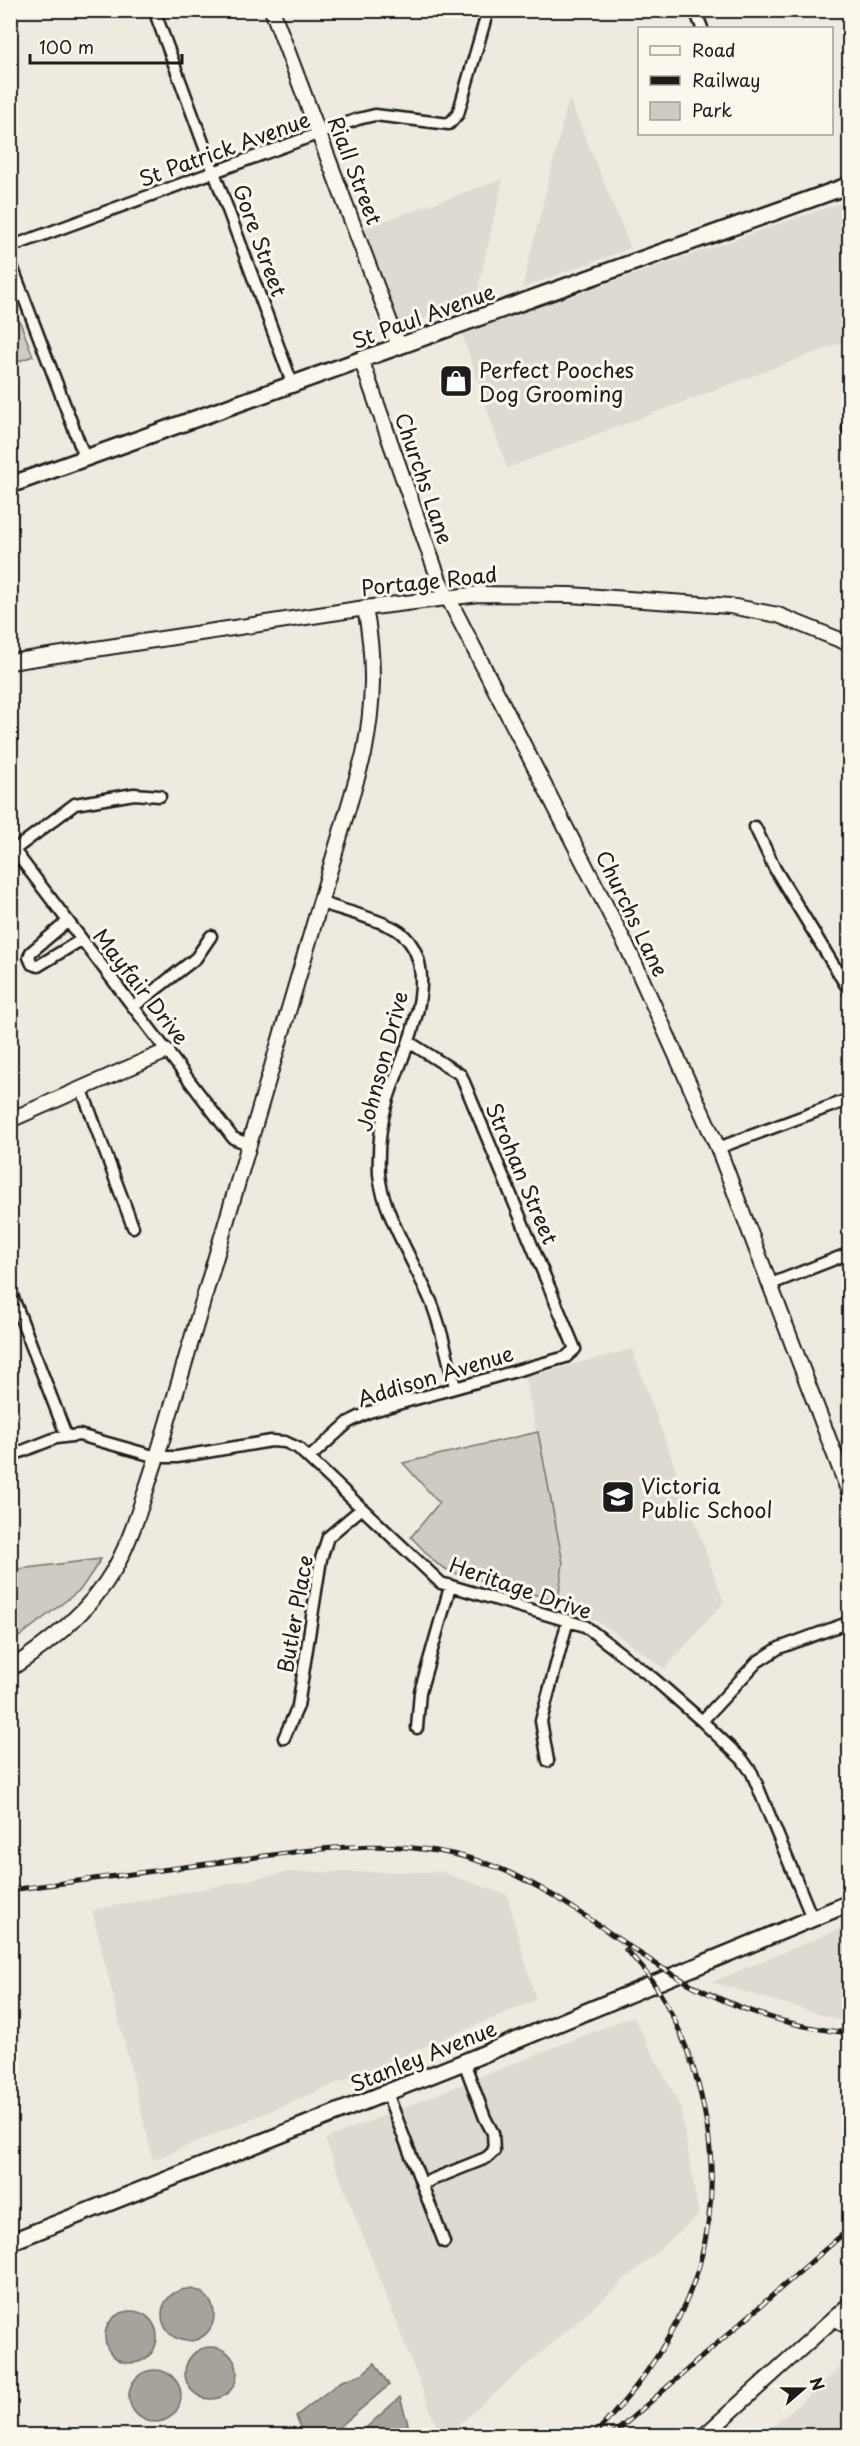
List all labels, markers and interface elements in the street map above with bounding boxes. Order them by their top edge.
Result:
scale bar [30,27,182,65]
legend [638,27,833,135]
text: 100 m [39,33,94,60]
text: Road [692,36,736,63]
text: Railway [692,66,760,93]
text: Park [692,96,732,123]
street label: St Patrick Avenue [134,102,314,194]
street label: Riall Street [321,111,391,229]
street label: Gore Street [226,179,296,301]
street label: St Paul Avenue [347,274,499,356]
place label: Perfect Pooches Dog Grooming [479,353,634,409]
shop icon: Perfect Pooches Dog Grooming [438,363,474,399]
street label: Churchs Lane [388,408,462,548]
street label: Portage Road [359,557,499,603]
street label: Churchs Lane [589,844,677,982]
street label: Mayfair Drive [86,921,198,1051]
street label: Johnson Drive [347,987,415,1135]
street label: Strohan Street [479,1097,567,1249]
street label: Addison Avenue [353,1336,517,1414]
place label: Victoria Public School [641,1469,773,1525]
school or university icon: Victoria Public School [600,1479,636,1515]
street label: Heritage Drive [446,1548,596,1626]
street label: Butler Place [268,1553,320,1675]
street label: Stanley Avenue [345,2011,501,2099]
north arrow [773,2359,833,2419]
text: N [805,2373,831,2394]

